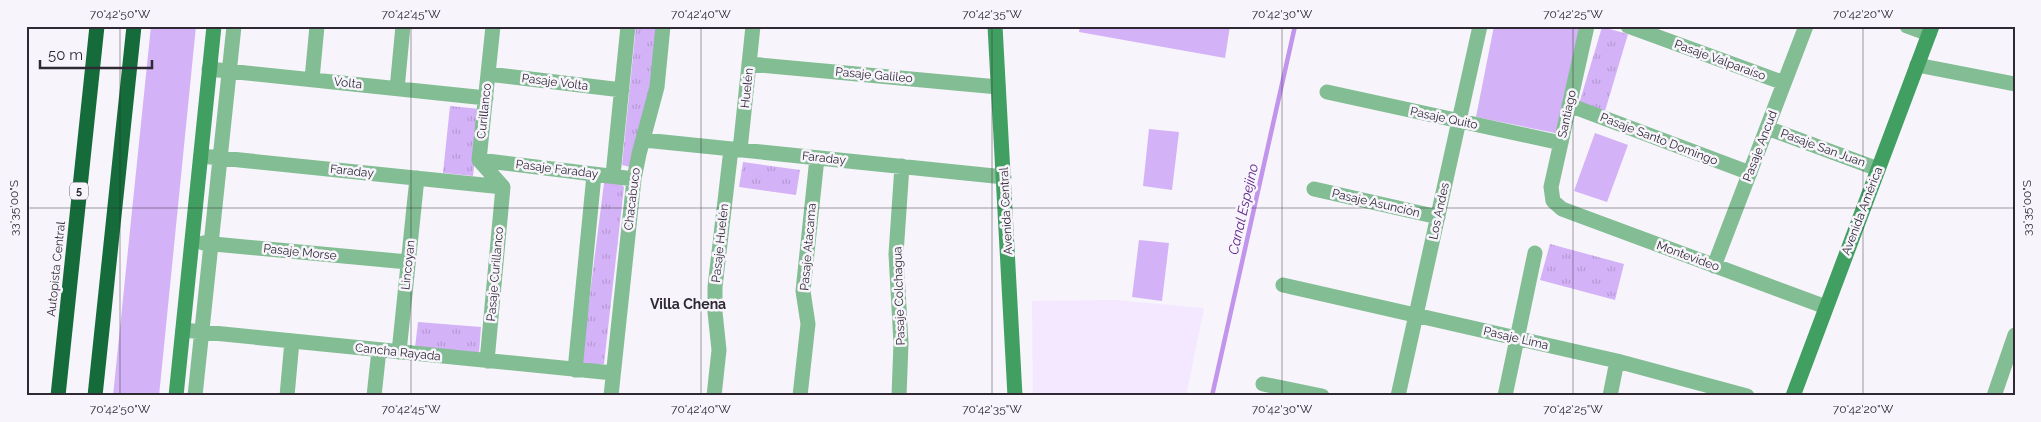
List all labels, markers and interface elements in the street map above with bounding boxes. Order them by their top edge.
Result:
text: 70°42'50"W [90,7,151,21]
text: 70°42'45"W [381,7,441,21]
text: 70°42'40"W [671,7,731,21]
text: 70°42'35"W [962,7,1022,21]
text: 70°42'30"W [1252,7,1313,21]
text: 70°42'25"W [1543,7,1603,21]
text: 70°42'20"W [1833,7,1894,21]
street label: Pasaje Valparaíso [1672,37,1768,83]
scale bar [40,38,152,70]
text: 50 m [48,46,83,64]
street label: Pasaje Galileo [835,65,913,85]
street label: Huelén [738,67,756,109]
street label: Pasaje Volta [521,71,589,93]
street label: Volta [333,75,363,91]
street label: Curillanco [474,82,494,140]
street label: Santiago [1555,89,1579,139]
street label: Pasaje Quito [1409,104,1479,132]
street label: Pasaje Ancud [1740,108,1780,184]
street label: Pasaje Santo Domingo [1598,110,1720,168]
street label: Pasaje San Juan [1779,126,1867,170]
street label: Faraday [801,149,847,167]
street label: Pasaje Faraday [515,157,600,181]
street label: Faraday [329,162,375,180]
water label: Canal Espejino [1225,162,1261,256]
street label: Avenida América [1839,165,1885,257]
street label: Avenida Central [997,166,1015,255]
street label: Chacabuco [621,167,643,231]
text: 33°35'00"S [7,180,21,236]
text: 33°35'00"S [2020,180,2034,236]
street label: Los Andes [1426,181,1452,241]
road number: 5 [70,182,88,200]
street label: Pasaje Asunción [1331,186,1421,220]
street label: Pasaje Huelén [709,203,731,283]
street label: Pasaje Atacama [797,203,819,291]
street label: Autopista Central [44,220,68,317]
street label: Pasaje Curillanco [484,226,506,322]
street label: Montevideo [1655,238,1721,274]
street label: Lincoyan [398,239,418,291]
street label: Pasaje Morse [263,241,337,263]
street label: Pasaje Colchagua [890,246,908,346]
district label: Villa Chena [650,296,726,312]
street label: Pasaje Lima [1482,324,1550,352]
street label: Cancha Rayada [355,341,441,363]
text: 70°42'50"W [90,402,151,416]
text: 70°42'45"W [381,402,441,416]
text: 70°42'40"W [671,402,731,416]
text: 70°42'35"W [962,402,1022,416]
text: 70°42'30"W [1252,402,1313,416]
text: 70°42'25"W [1543,402,1603,416]
text: 70°42'20"W [1833,402,1894,416]

